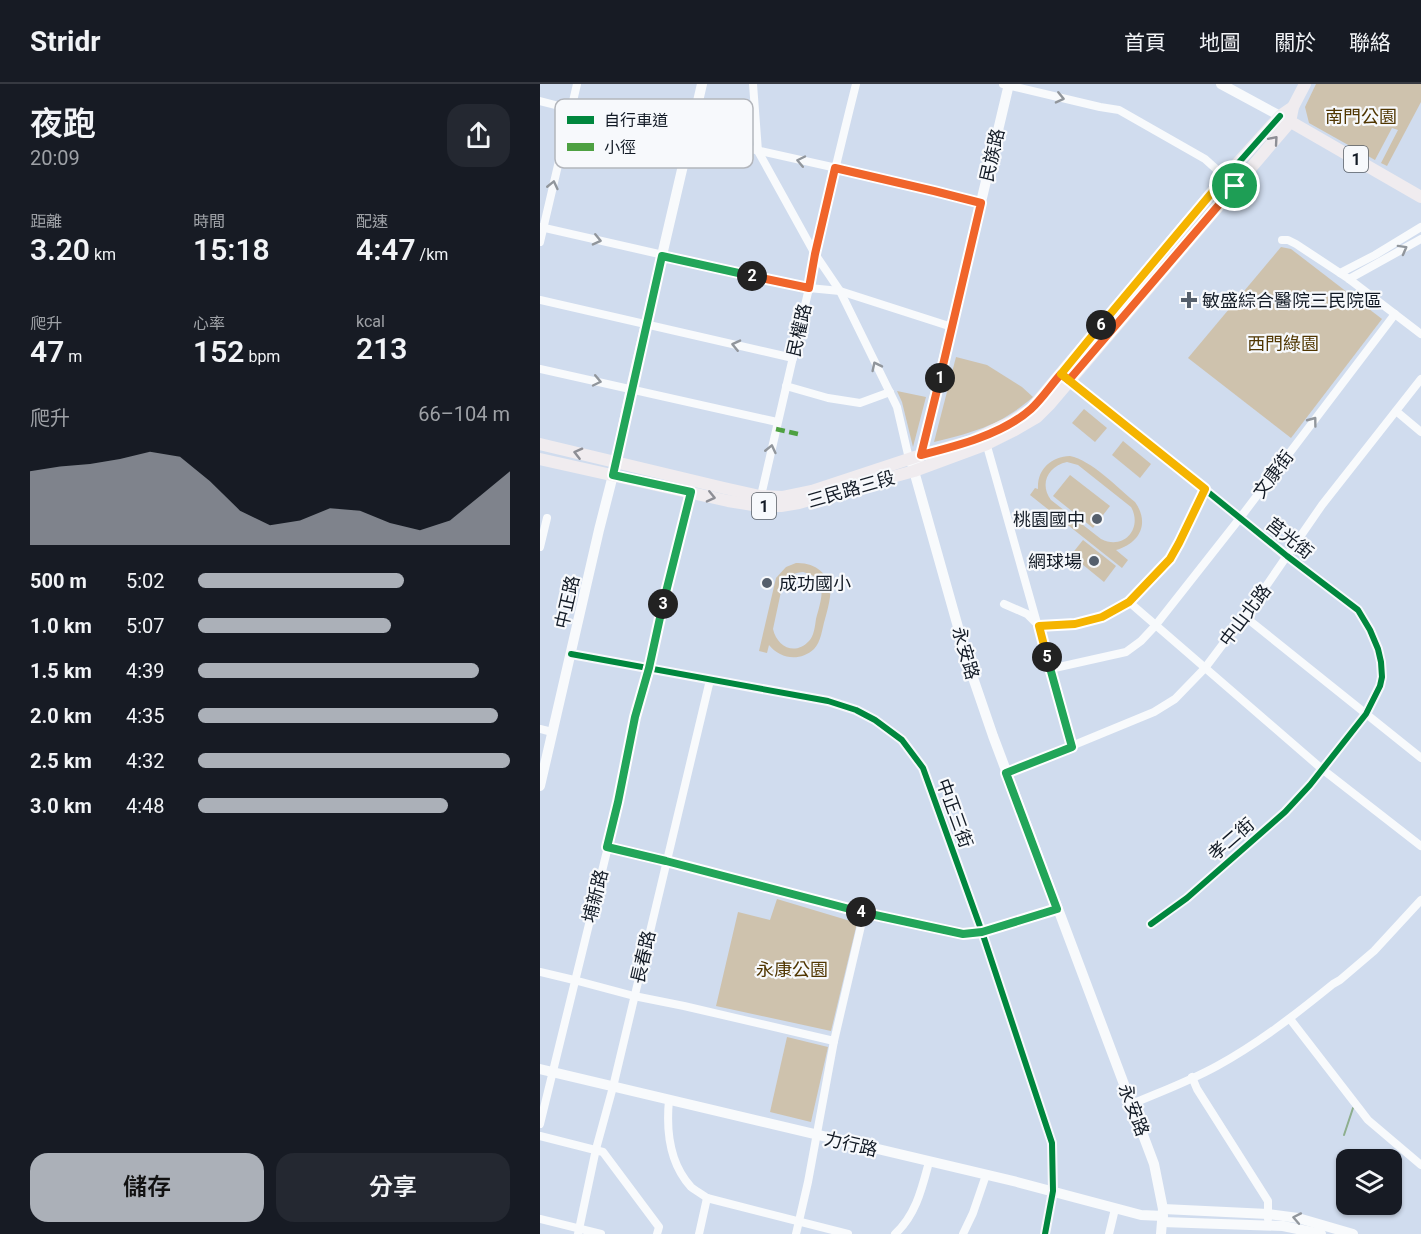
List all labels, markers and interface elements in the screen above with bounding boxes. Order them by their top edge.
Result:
text: Stridr [30,25,100,58]
text: 首頁 [1124,31,1166,55]
text: 地圖 [1199,31,1241,55]
text: 關於 [1274,31,1316,55]
text: 聯絡 [1349,31,1391,55]
one-way arrow [1055,90,1065,103]
legend [555,99,753,168]
text: 夜跑 [30,104,96,143]
button: share [447,104,510,167]
park label: 南門公園 [1325,106,1397,127]
text: 自行車道 [604,111,668,130]
street label: 民族路 [976,126,1008,184]
one-way arrow [1267,136,1278,147]
text: 小徑 [604,138,636,157]
text: 20:09 [30,146,80,170]
road number: 1 [1344,146,1368,172]
one-way arrow [796,155,806,168]
pin [1209,160,1260,211]
icon: arrive [1218,169,1251,202]
one-way arrow [546,181,559,191]
text: 距離 [30,212,62,231]
text: 時間 [193,212,225,231]
text: 配速 [356,212,388,231]
text: 3.20 [30,232,90,267]
text: 15:18 [193,232,270,267]
text: 4:47 [356,232,416,267]
one-way arrow [592,233,602,246]
text: km [90,245,116,264]
text: /km [416,245,448,264]
one-way arrow [1397,245,1407,256]
pin: 2 [737,261,767,291]
text: 2 [747,266,757,285]
place label: 敏盛綜合醫院三民院區 [1202,290,1382,311]
marker: 敏盛綜合醫院三民院區 [1180,291,1198,309]
street label: 民權路 [783,301,815,359]
pin: 6 [1086,310,1116,340]
text: kcal [356,312,385,331]
text: 爬升 [30,314,62,333]
text: 心率 [193,314,225,333]
text: 6 [1096,315,1106,334]
text: 213 [356,331,407,366]
park label: 西門綠園 [1247,333,1319,354]
text: 47 [30,334,64,369]
text: 152 [193,334,244,369]
one-way arrow [731,339,741,352]
text: m [64,347,82,366]
text: bpm [244,347,280,366]
one-way arrow [872,361,884,372]
pin: 1 [925,363,955,393]
text: 1 [935,368,945,387]
one-way arrow [592,374,602,387]
text: 66–104 m [418,402,510,426]
text: 爬升 [30,406,70,430]
one-way arrow [1306,417,1317,428]
one-way arrow [764,444,777,454]
street label: 文康街 [1248,446,1298,502]
one-way arrow [573,447,583,460]
street label: 三民路三段 [805,467,897,511]
one-way arrow [706,490,716,503]
road number: 1 [752,493,776,519]
place label: 桃園國中 [1013,509,1085,530]
marker: 桃園國中 [1090,512,1104,526]
street label: 莒光街 [1262,513,1318,563]
place label: 網球場 [1028,551,1082,572]
marker: 網球場 [1087,554,1101,568]
text: 500 m [30,569,87,593]
text: 5:02 [126,569,165,593]
street label: 中正路 [551,573,583,631]
place label: 成功國小 [779,573,851,594]
marker: 成功國小 [760,576,774,590]
street label: 中山北路 [1215,580,1275,650]
pin: 3 [648,589,678,619]
text: 3 [658,594,668,613]
text: 1.0 km [30,614,92,638]
text: 5:07 [126,614,165,638]
street label: 永安路 [948,624,984,682]
pin: 5 [1032,642,1062,672]
text: 5 [1042,647,1052,666]
text: 1.5 km [30,659,92,683]
text: 4:39 [126,659,165,683]
text: 2.0 km [30,704,92,728]
text: 4:35 [126,704,165,728]
text: 2.5 km [30,749,92,773]
text: 4:32 [126,749,165,773]
street label: 中正三街 [933,776,977,850]
text: 3.0 km [30,794,92,818]
text: 4:48 [126,794,165,818]
street label: 孝二街 [1204,813,1258,865]
street label: 埔新路 [578,867,612,925]
pin: 4 [846,897,876,927]
text: 4 [856,902,866,921]
street label: 長春路 [627,928,659,986]
park label: 永康公園 [756,959,828,980]
street label: 永安路 [1115,1081,1153,1139]
street label: 力行路 [822,1128,880,1160]
map controls [1336,1149,1402,1215]
button: layers [1336,1149,1402,1215]
button: 儲存 [30,1153,264,1222]
button: 分享 [276,1153,510,1222]
one-way arrow [1293,1212,1303,1225]

